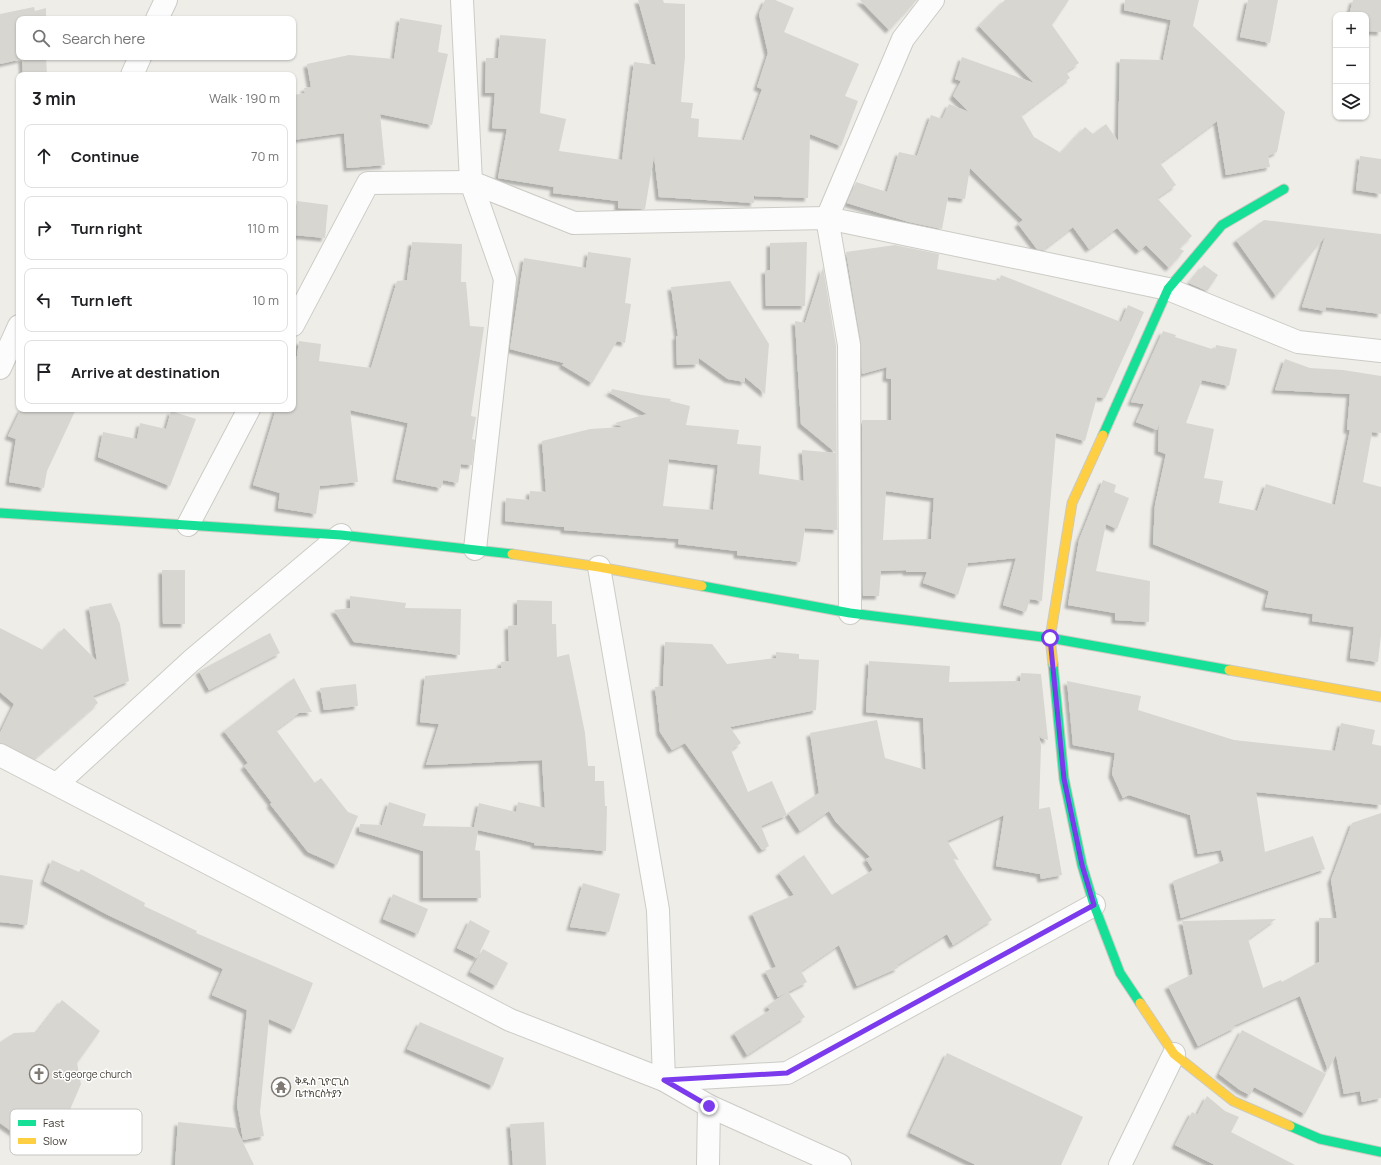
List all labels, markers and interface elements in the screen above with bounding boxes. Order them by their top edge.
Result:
map controls [1333,12,1369,120]
button: + [1333,12,1369,48]
search box [16,16,296,60]
icon: search [30,27,52,49]
text: Search here [62,28,145,49]
button: − [1333,48,1369,84]
button: layers [1333,84,1369,120]
text: 3 min [32,87,76,110]
text: Walk · 190 m [209,89,280,107]
icon: ahead [33,145,55,167]
text: Continue [71,146,139,167]
text: 70 m [251,147,279,165]
icon: right [33,217,55,239]
text: Turn right [71,218,142,239]
text: 110 m [247,219,279,237]
icon: left [33,289,55,311]
text: Turn left [71,290,133,311]
text: 10 m [252,291,279,309]
icon: arrive [33,361,55,383]
text: Arrive at destination [71,362,220,383]
route start [1041,629,1059,647]
church icon: st.george church [28,1063,50,1085]
place label: st.george church [53,1067,132,1081]
place label: ቅዱስ ጊዮርጊስ ቤተክርስትያን [295,1074,349,1100]
temple icon: ቅዱስ ጊዮርጊስ ቤተክርስትያን [270,1076,292,1098]
route end [700,1097,718,1115]
legend [10,1109,142,1155]
text: Fast [43,1115,65,1130]
text: Slow [43,1133,68,1148]

